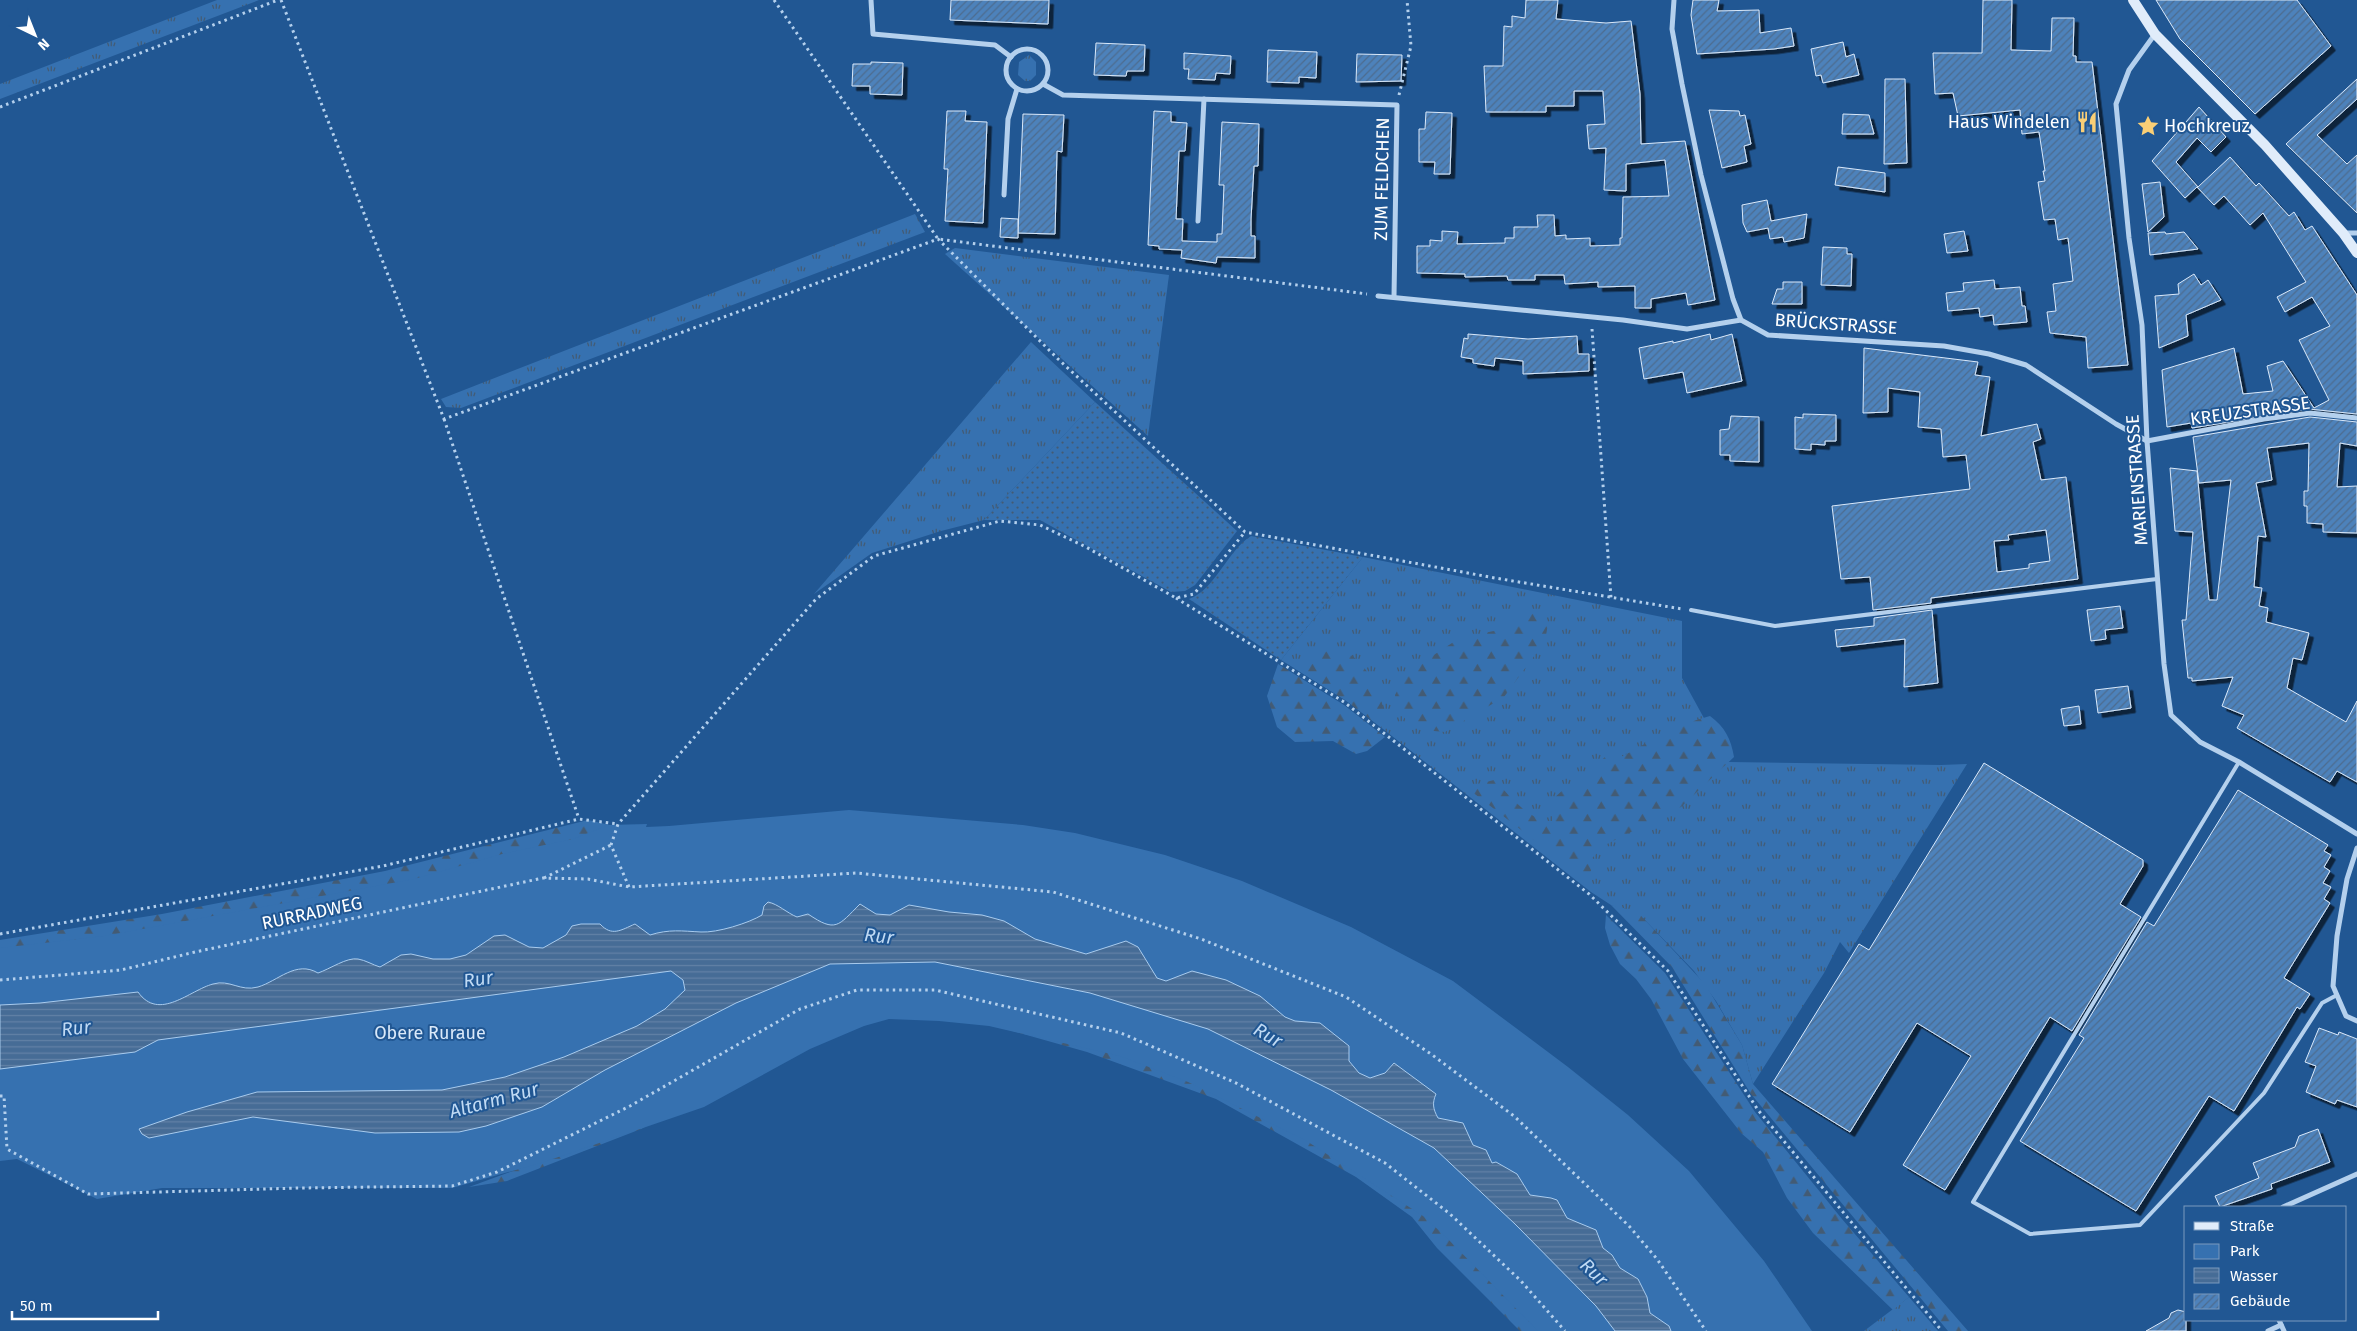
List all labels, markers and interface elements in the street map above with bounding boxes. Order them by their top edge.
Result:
north arrow [10,10,60,60]
text: N [34,35,53,54]
restaurant icon: Haus Windelen [2074,109,2100,135]
place label: Haus Windelen [1948,111,2070,133]
place icon: Hochkreuz [2135,113,2161,139]
place label: Hochkreuz [2164,115,2250,137]
street label: ZUM FELDCHEN [1370,117,1394,241]
street label: BRÜCKSTRASSE [1774,309,1898,339]
street label: KREUZSTRASSE [2189,392,2311,430]
street label: MARIENSTRASSE [2121,414,2153,546]
street label: RURRADWEG [260,892,364,934]
water label: Rur [863,923,896,949]
water label: Rur [462,965,495,992]
water label: Rur [60,1015,93,1041]
water label: Rur [1249,1018,1287,1053]
park label: Obere Ruraue [374,1022,486,1044]
water label: Altarm Rur [446,1077,542,1123]
legend [2184,1206,2347,1321]
text: Straße [2230,1217,2274,1235]
text: Park [2230,1242,2260,1260]
water label: Rur [1575,1253,1613,1291]
text: Wasser [2230,1267,2278,1285]
scale bar [12,1288,159,1320]
text: Gebäude [2230,1292,2290,1310]
text: 50 m [20,1297,53,1315]

